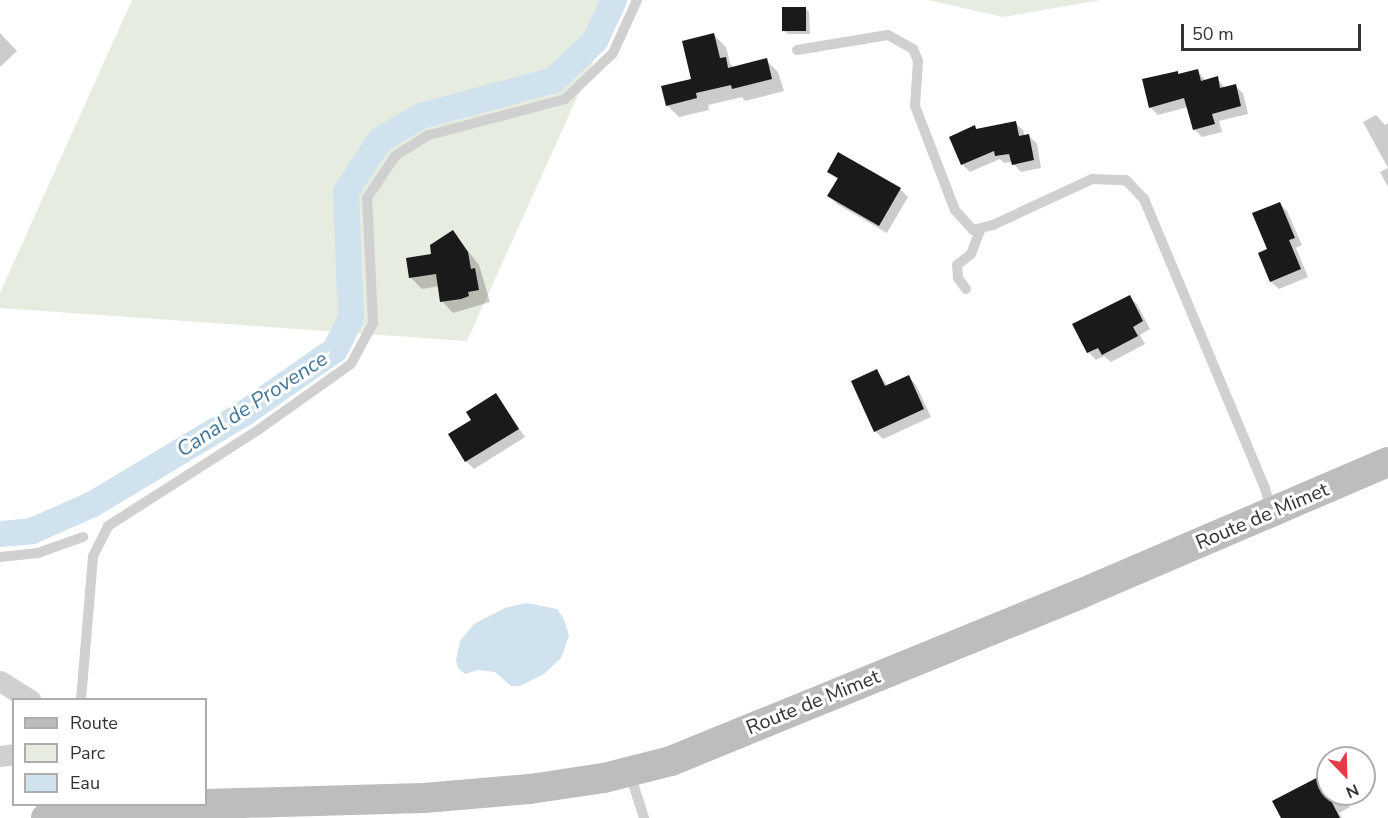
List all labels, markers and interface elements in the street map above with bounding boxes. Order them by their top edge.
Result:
scale bar [1184,12,1364,50]
text: 50 m [1192,22,1234,46]
water label: Canal de Provence [172,346,332,462]
street label: Route de Mimet [1192,477,1332,555]
street label: Route de Mimet [743,664,883,740]
legend [12,698,207,806]
text: Route [70,711,118,735]
text: Parc [70,741,105,765]
north arrow [1316,746,1376,806]
text: Eau [70,771,100,795]
text: N [1342,778,1362,803]

